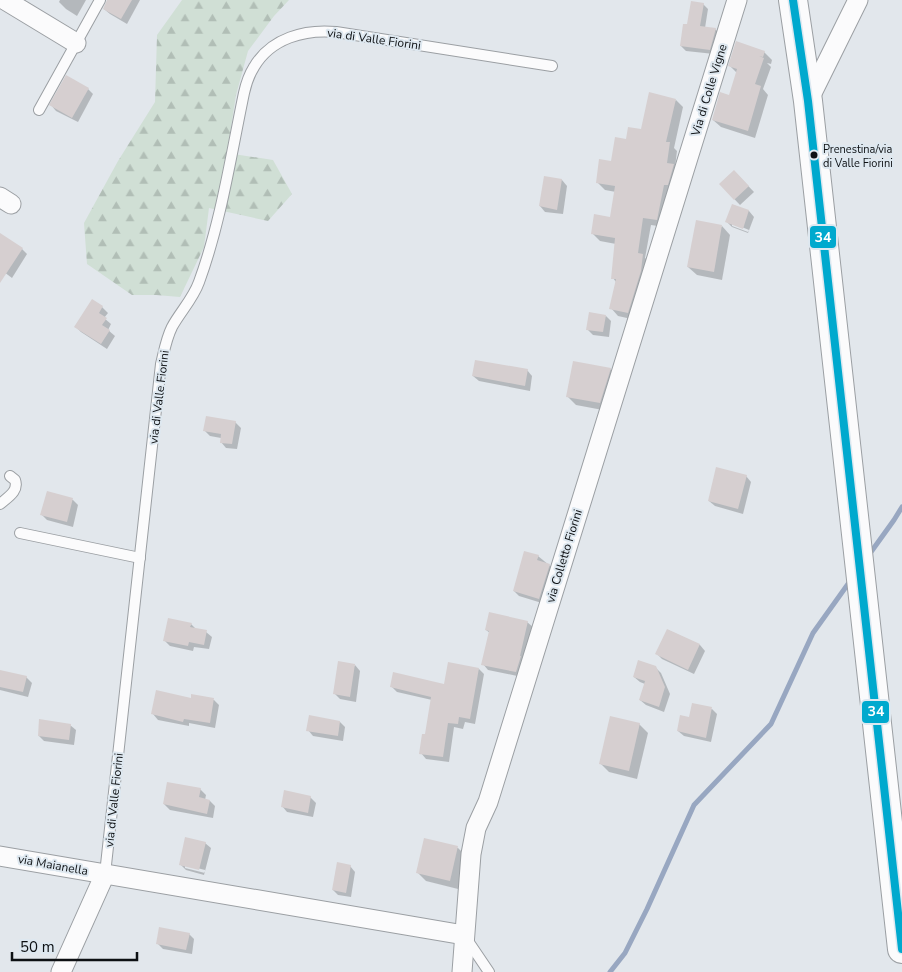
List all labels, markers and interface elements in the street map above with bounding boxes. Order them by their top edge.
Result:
street label: via di Valle Fiorini [326,25,422,53]
street label: Via di Colle Vigne [687,42,731,139]
place label: Prenestina/via di Valle Fiorini [823,142,893,171]
marker: Prenestina/via di Valle Fiorini [809,150,819,160]
line badge: 34 [809,225,837,249]
text: 34 [815,228,832,247]
street label: via di Valle Fiorini [145,349,173,445]
street label: via Colletto Fiorini [542,507,586,605]
line badge: 34 [861,700,890,724]
text: 34 [868,702,885,721]
street label: via di Valle Fiorini [101,752,127,848]
street label: via Maianella [17,851,89,879]
scale bar [12,930,138,962]
text: 50 m [20,937,55,957]

